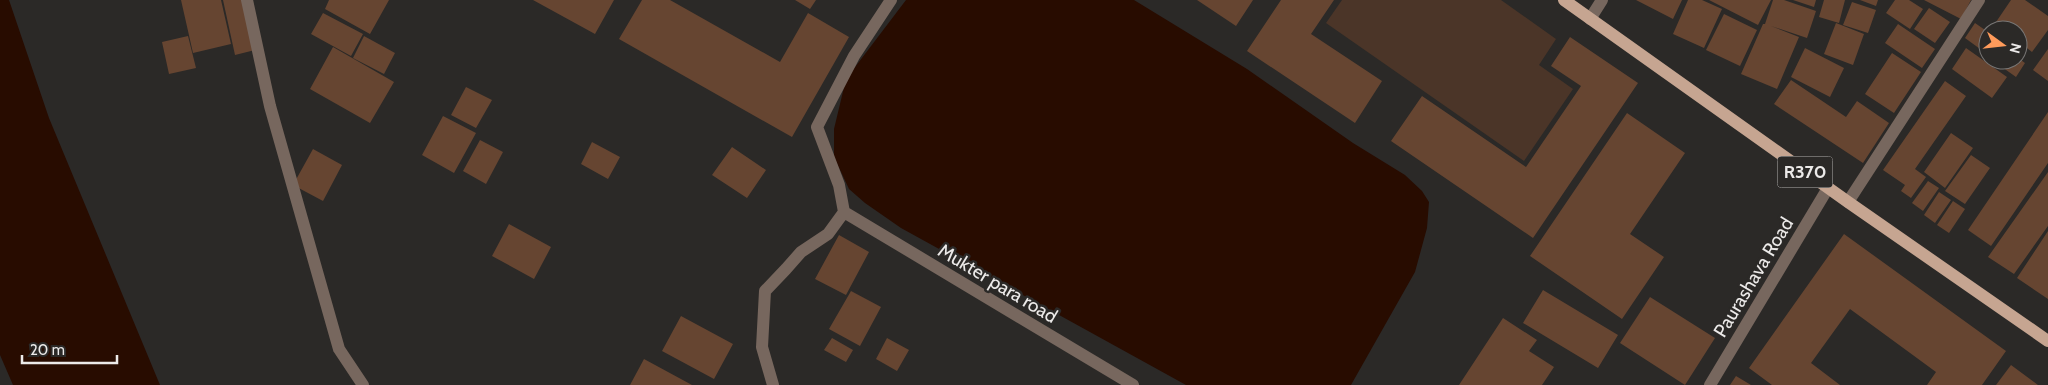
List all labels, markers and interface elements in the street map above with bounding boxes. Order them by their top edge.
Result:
north arrow [1978,20,2028,70]
text: N [2006,41,2026,55]
road number: R370 [1778,156,1832,188]
street label: Paurashava Road [1709,213,1798,341]
street label: Mukter para road [934,239,1061,328]
scale bar [22,332,118,364]
text: 20 m [30,341,65,359]

